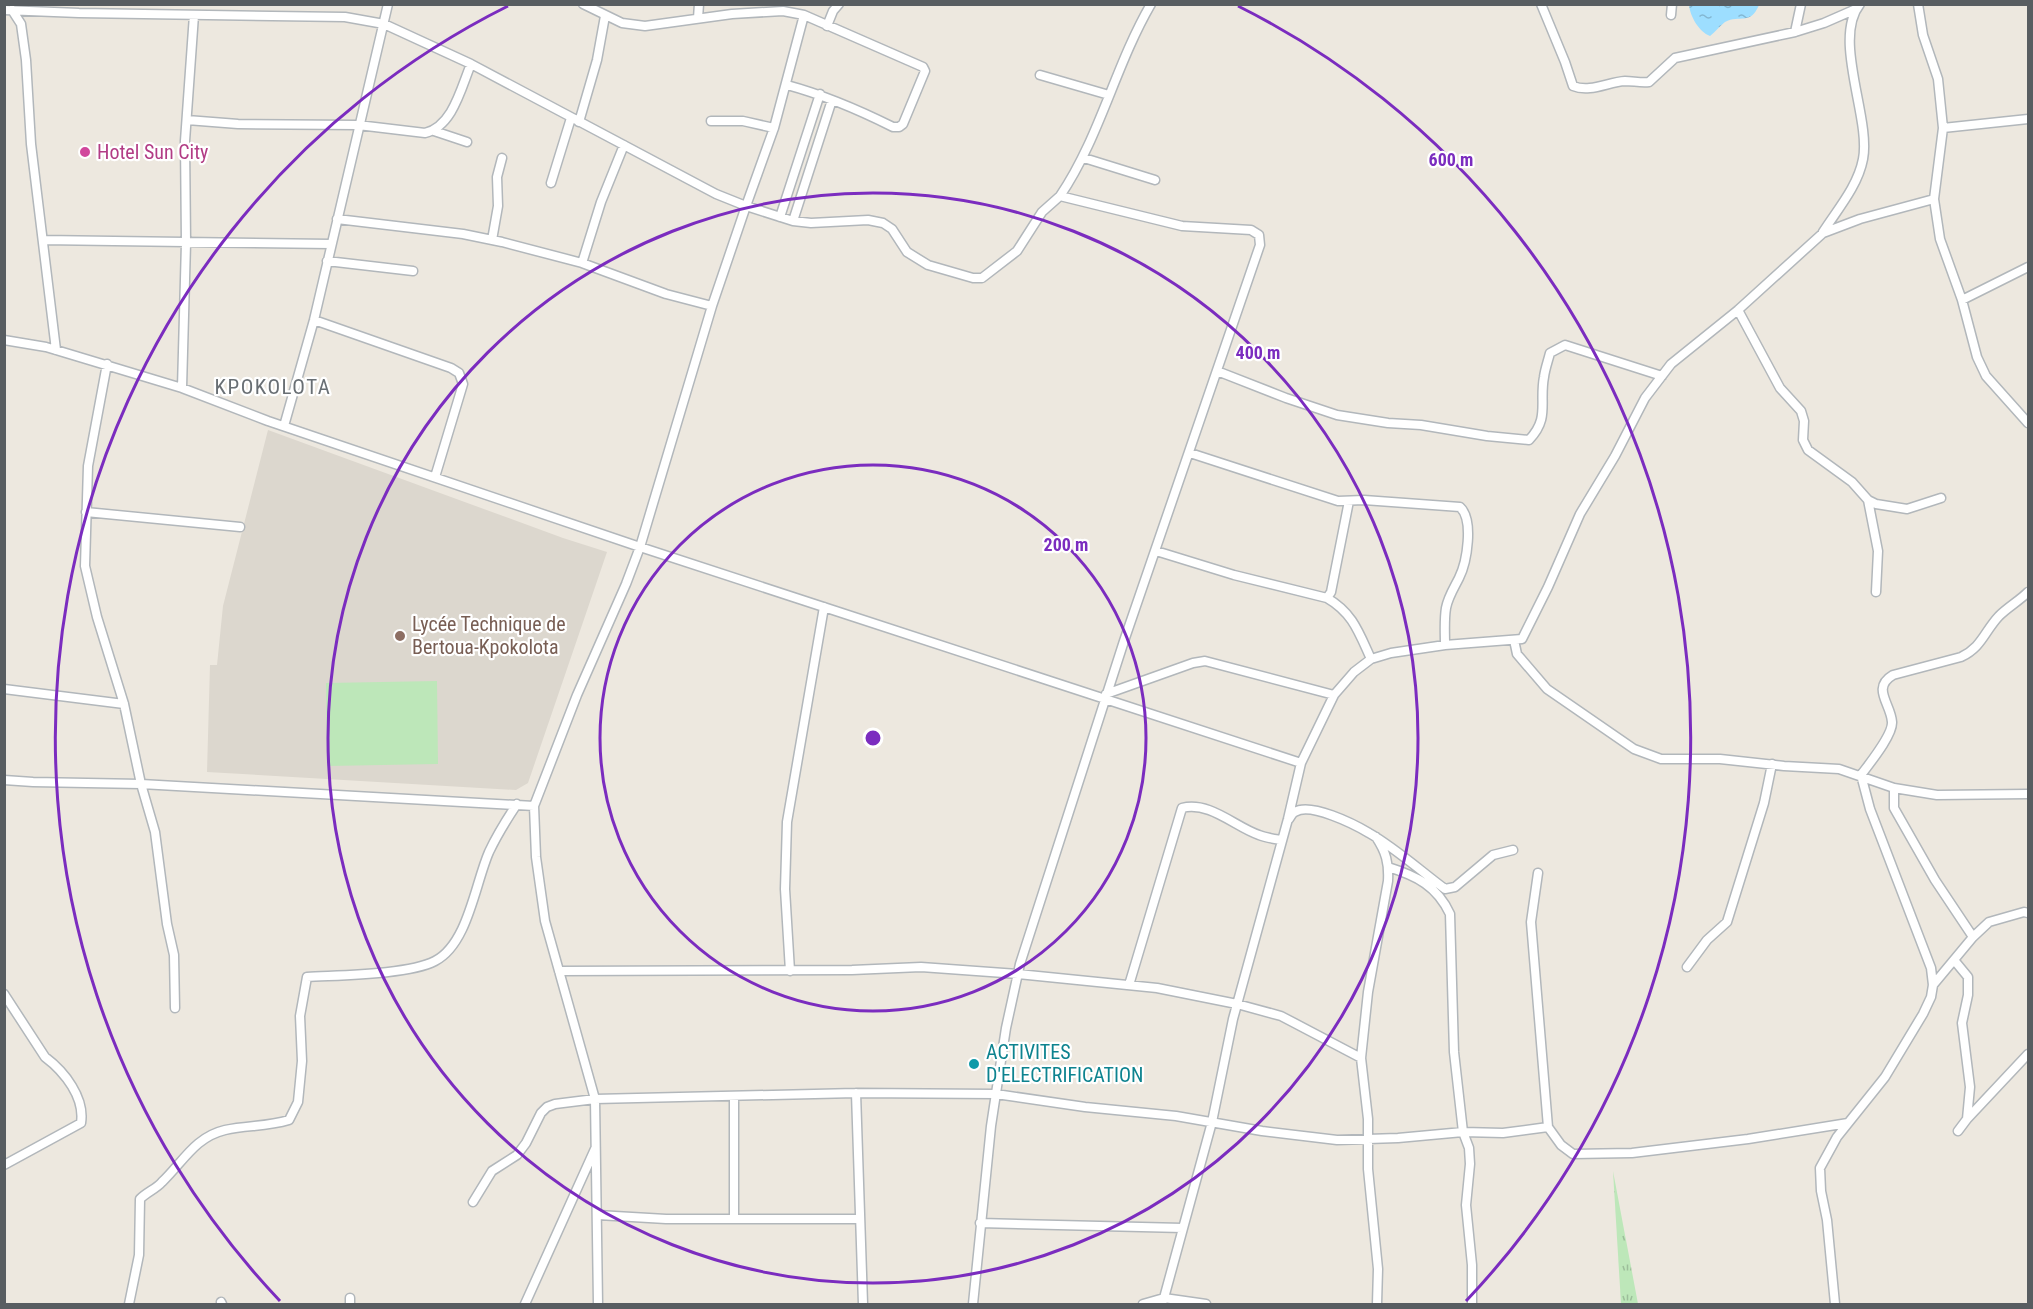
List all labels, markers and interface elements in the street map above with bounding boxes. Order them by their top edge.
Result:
place label: Hotel Sun City [97,140,208,164]
marker: Hotel Sun City [78,145,92,159]
text: 600 m [1429,149,1473,170]
text: 400 m [1236,342,1280,363]
district label: KPOKOLOTA [215,375,331,399]
text: 200 m [1044,534,1088,555]
place label: Lycée Technique de Bertoua-Kpokolota [412,612,566,659]
marker: Lycée Technique de Bertoua-Kpokolota [393,629,407,643]
centre of rings [863,728,883,748]
place label: ACTIVITES D'ELECTRIFICATION [986,1040,1143,1087]
marker: ACTIVITES D'ELECTRIFICATION [967,1057,981,1071]

